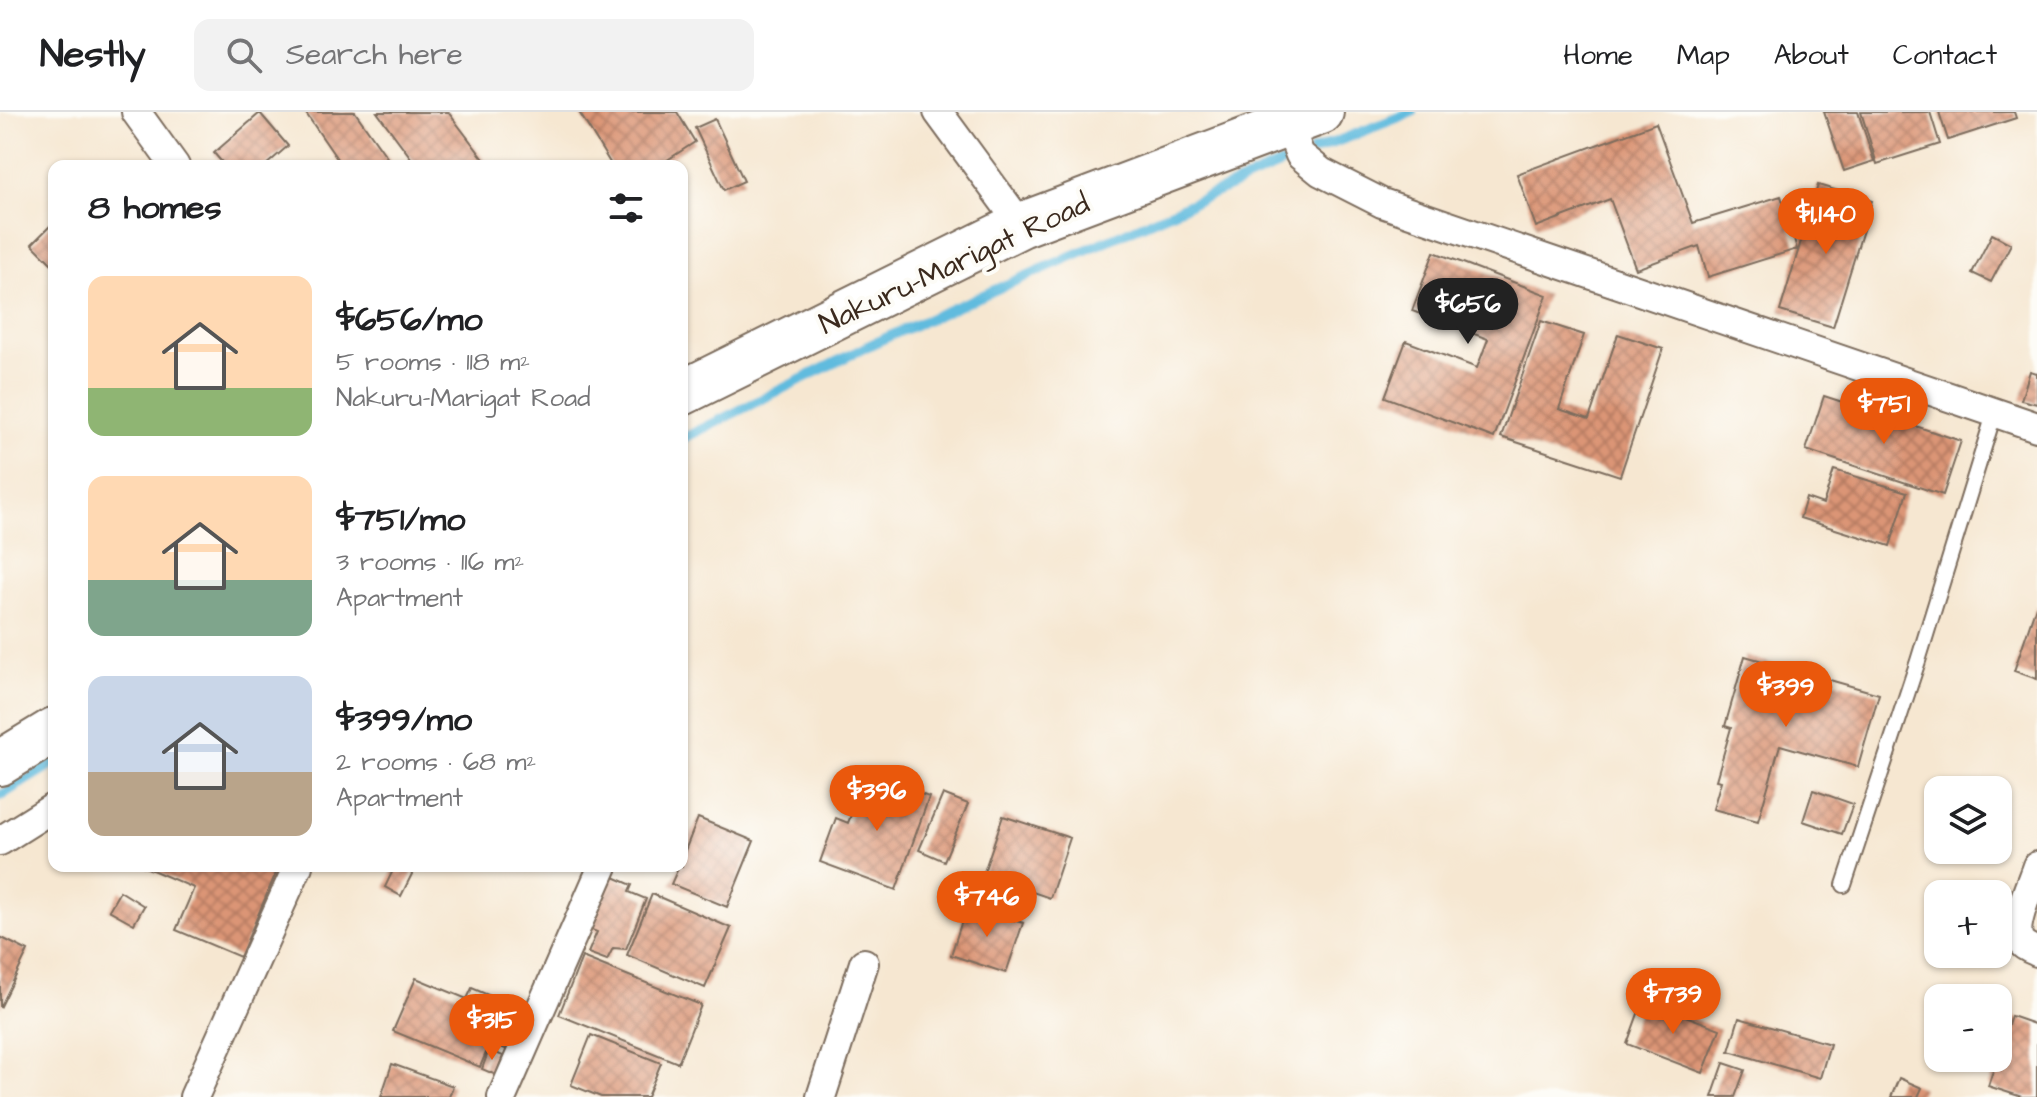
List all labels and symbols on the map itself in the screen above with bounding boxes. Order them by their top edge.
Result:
street label: Nakuru-Marigat Road [812,183,1097,346]
pin: $1,140 [1761,188,1891,256]
pin: $656 [1421,278,1515,346]
pin: $751 [1837,378,1931,446]
pin: $399 [1739,661,1833,729]
pin: $396 [830,765,924,833]
pin: $746 [940,871,1034,939]
pin: $739 [1626,968,1720,1036]
pin: $315 [445,994,539,1062]

